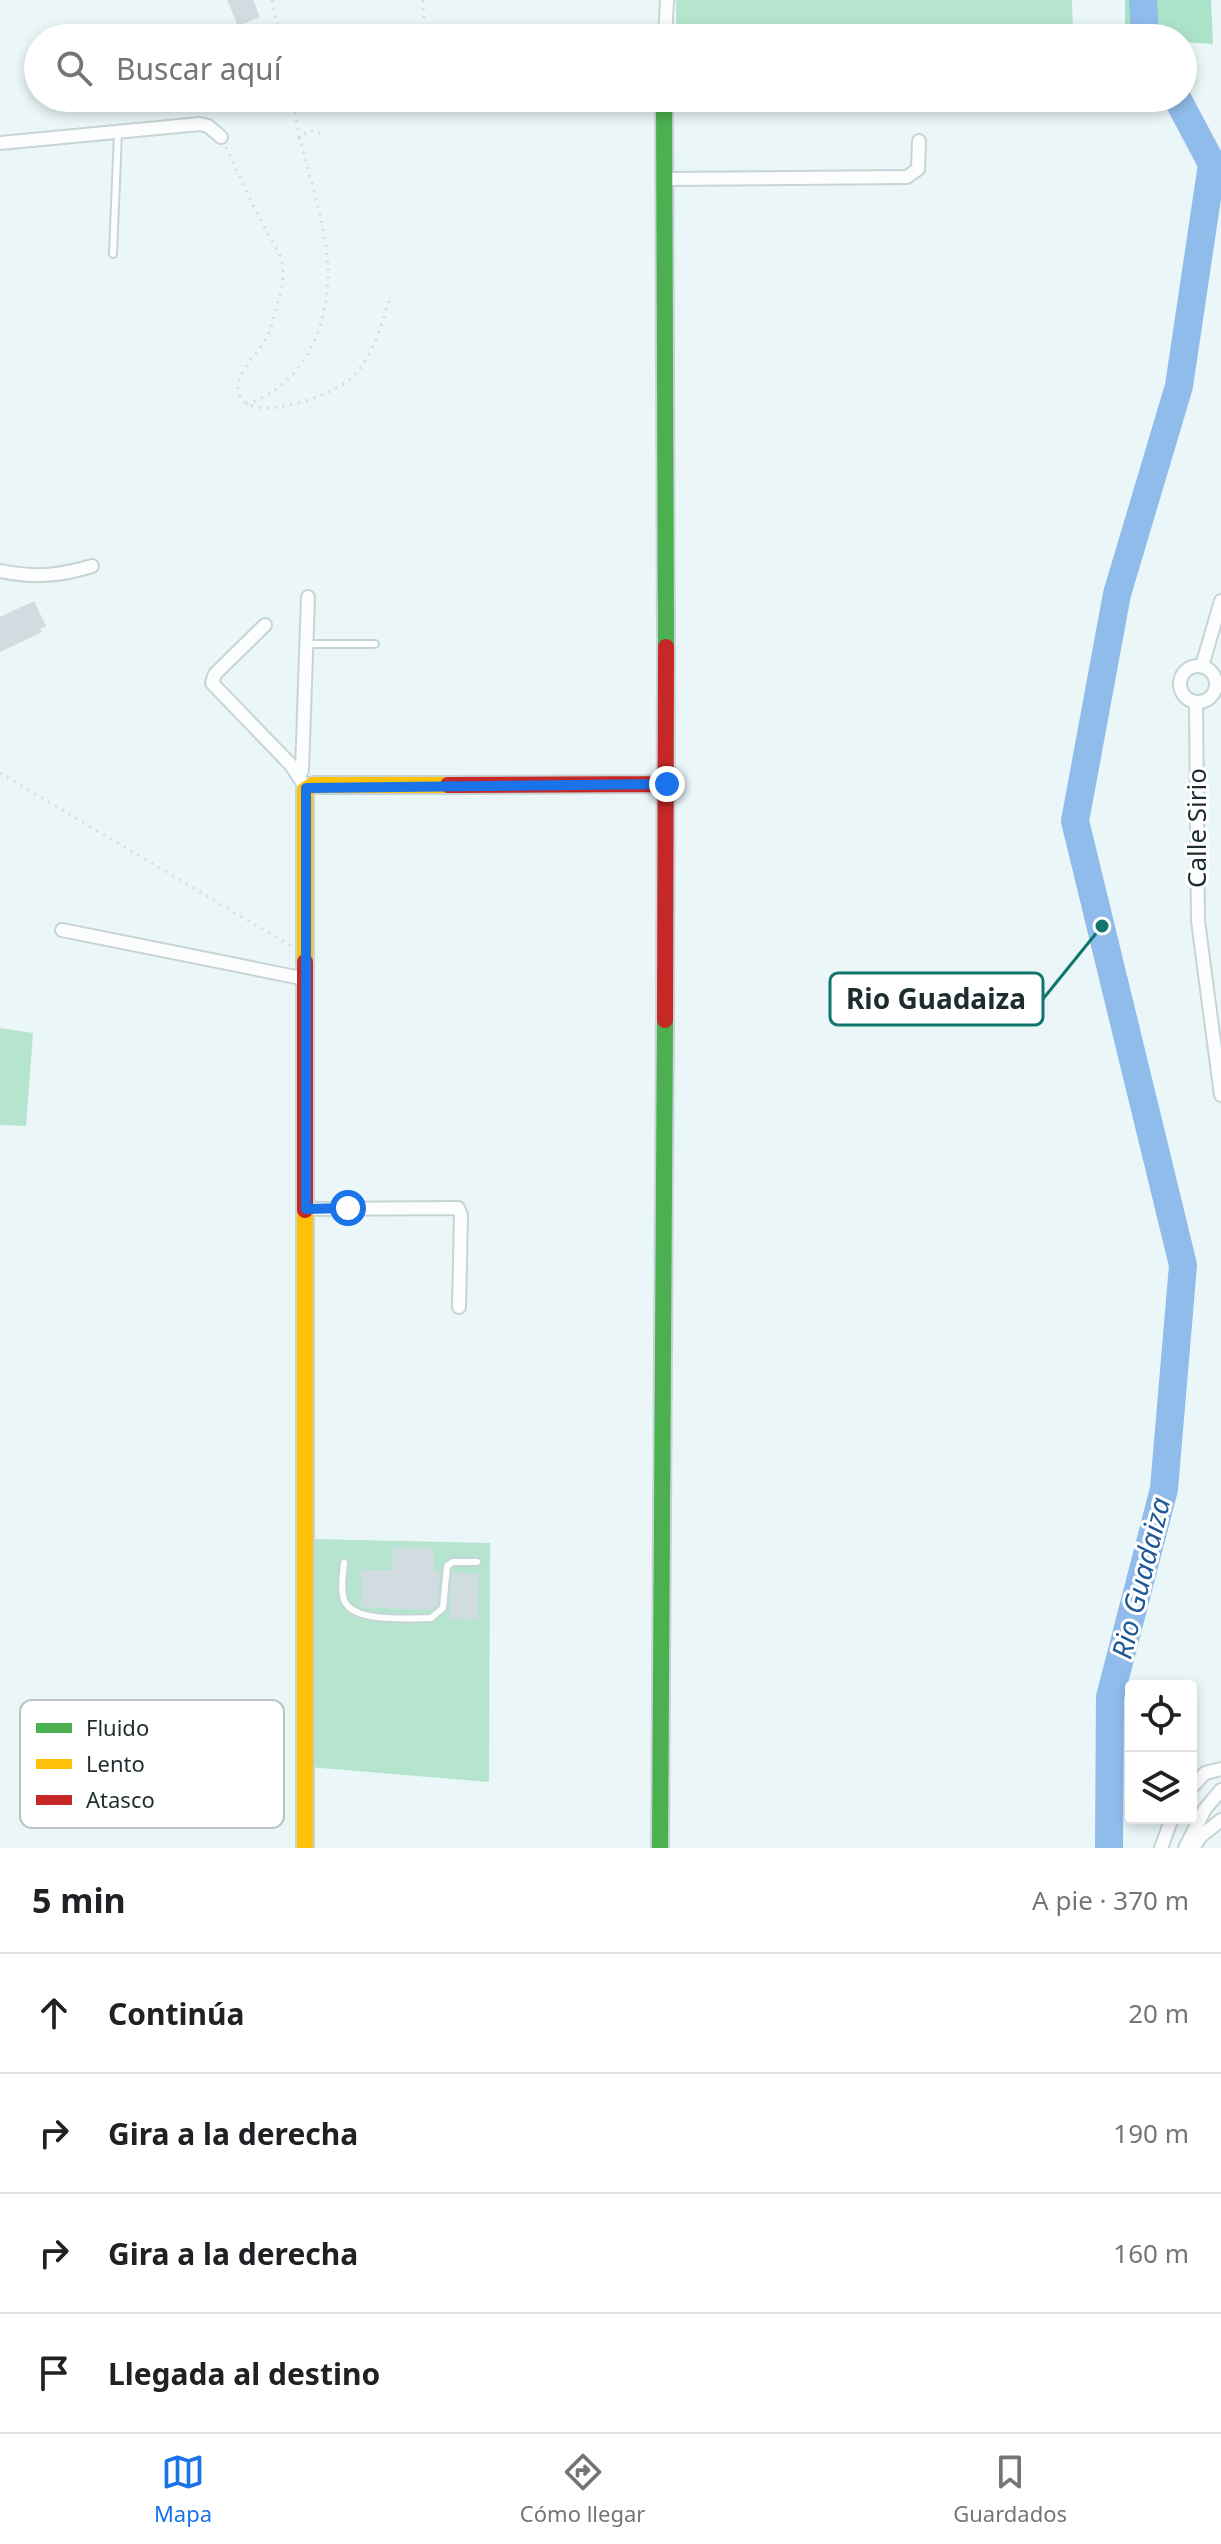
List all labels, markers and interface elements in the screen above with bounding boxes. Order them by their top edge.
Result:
search box [24,24,1197,112]
icon: search [52,46,96,90]
text: Buscar aquí [116,48,281,89]
route end [649,766,685,802]
street label: Calle Sirio [1178,768,1214,888]
callout: Rio Guadaiza [830,973,1043,1025]
text: Rio Guadaiza [846,979,1026,1017]
route start [330,1190,366,1226]
water label: Rio Guadaiza [1102,1493,1178,1662]
map controls [1125,1680,1197,1824]
button: locate [1125,1680,1197,1752]
legend [20,1700,284,1828]
text: Fluido [86,1712,149,1742]
text: Lento [86,1748,145,1778]
button: layers [1125,1752,1197,1824]
text: Atasco [86,1784,155,1814]
text: 5 min [32,1877,126,1923]
text: A pie · 370 m [1032,1882,1189,1918]
icon: ahead [32,1991,76,2035]
text: Continúa [108,1993,244,2034]
text: 20 m [1128,1995,1189,2031]
icon: right [32,2111,76,2155]
text: Gira a la derecha [108,2113,358,2154]
text: 190 m [1113,2115,1189,2151]
icon: right [32,2231,76,2275]
text: Gira a la derecha [108,2233,358,2274]
text: 160 m [1113,2235,1189,2271]
icon: arrive [32,2351,76,2395]
text: Llegada al destino [108,2353,380,2394]
tab: Mapa [154,2450,212,2528]
tab: Cómo llegar [520,2450,645,2528]
tab: Guardados [953,2450,1067,2528]

